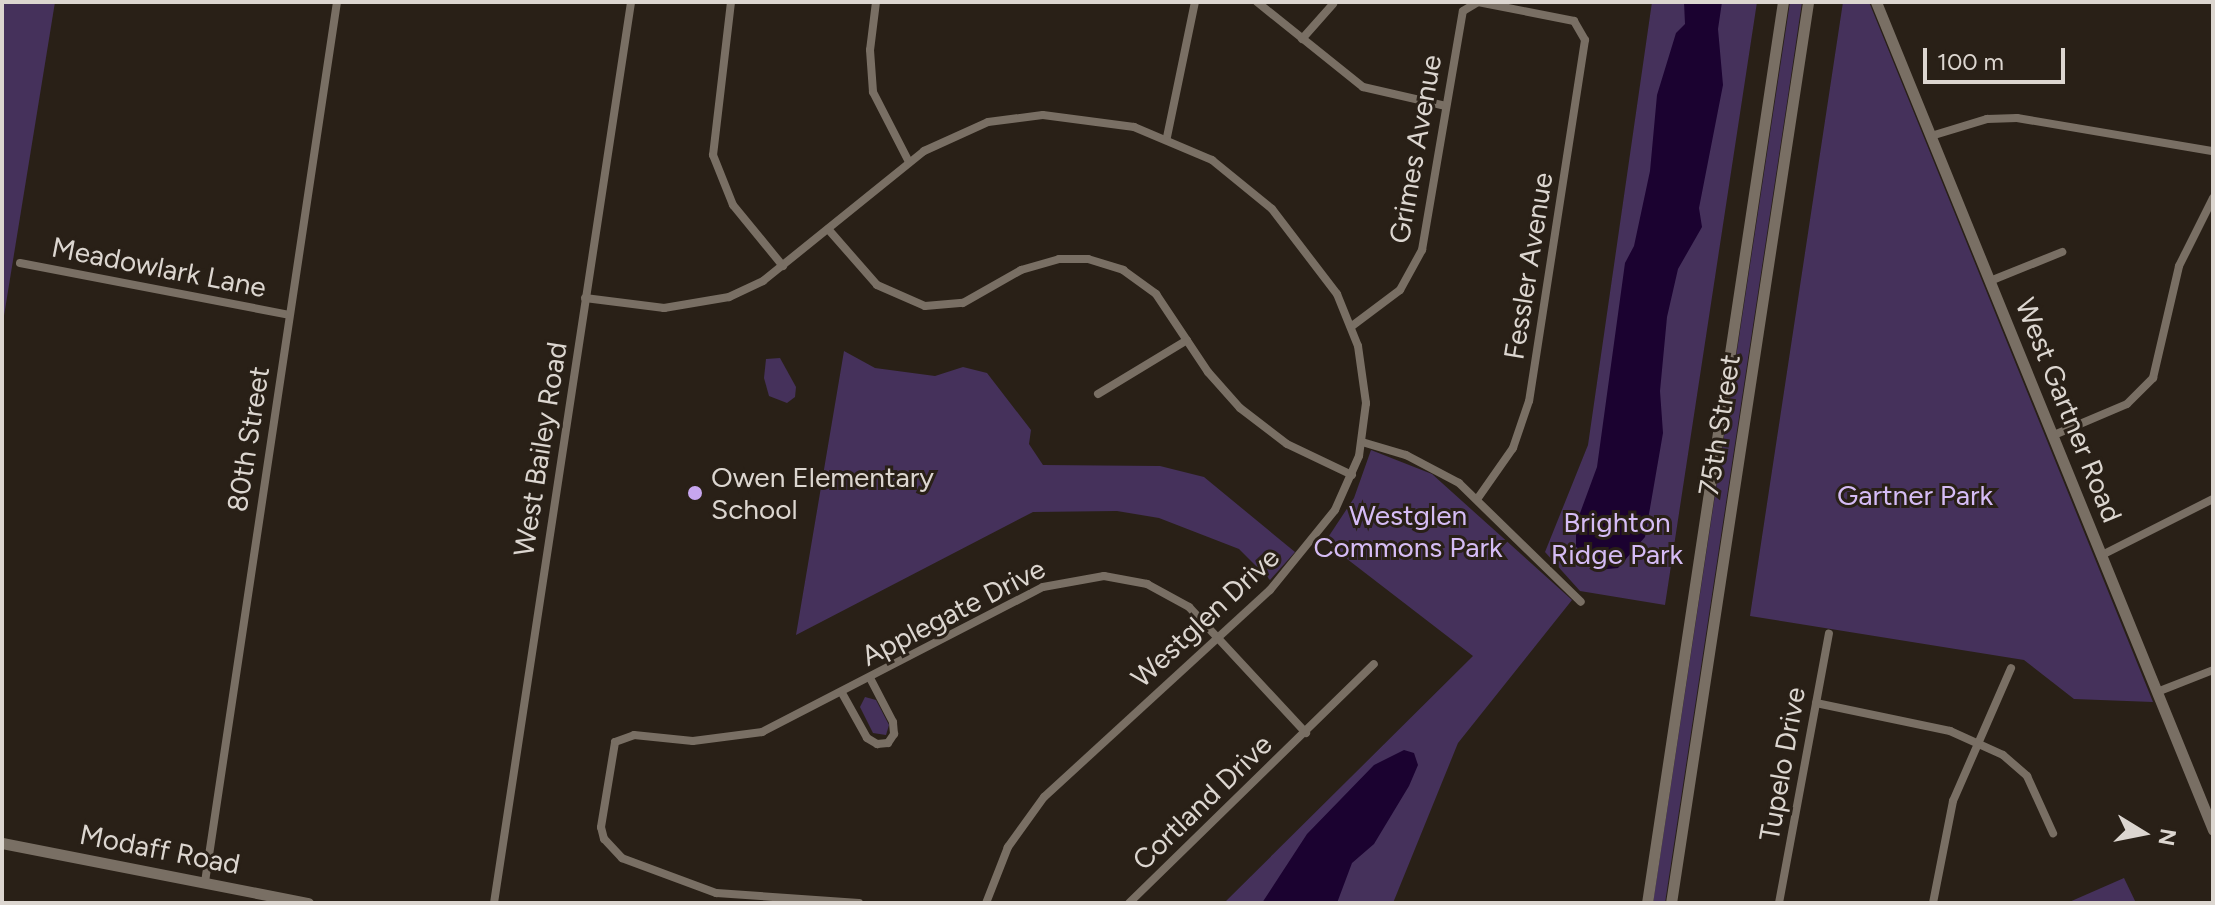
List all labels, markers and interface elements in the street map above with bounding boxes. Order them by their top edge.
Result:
scale bar [1927,32,2069,82]
text: 100 m [1937,47,2004,76]
street label: Grimes Avenue [1382,52,1448,246]
street label: Fessler Avenue [1497,170,1559,362]
street label: Meadowlark Lane [49,230,269,304]
street label: West Gartner Road [2009,293,2129,527]
street label: West Bailey Road [506,339,574,559]
street label: 75th Street [1691,352,1747,498]
street label: 80th Street [220,364,276,514]
place label: Owen Elementary School [711,460,934,526]
park label: Gartner Park [1837,478,1993,512]
marker: Owen Elementary School [686,484,704,502]
park label: Westglen Commons Park [1313,498,1503,564]
park label: Brighton Ridge Park [1551,505,1683,571]
street label: Westglen Drive [1124,540,1286,694]
street label: Applegate Drive [856,551,1050,673]
street label: Tupelo Drive [1752,684,1812,844]
street label: Cortland Drive [1125,727,1279,877]
north arrow [2103,793,2183,873]
street label: Modaff Road [77,817,243,881]
text: N [2152,827,2182,848]

